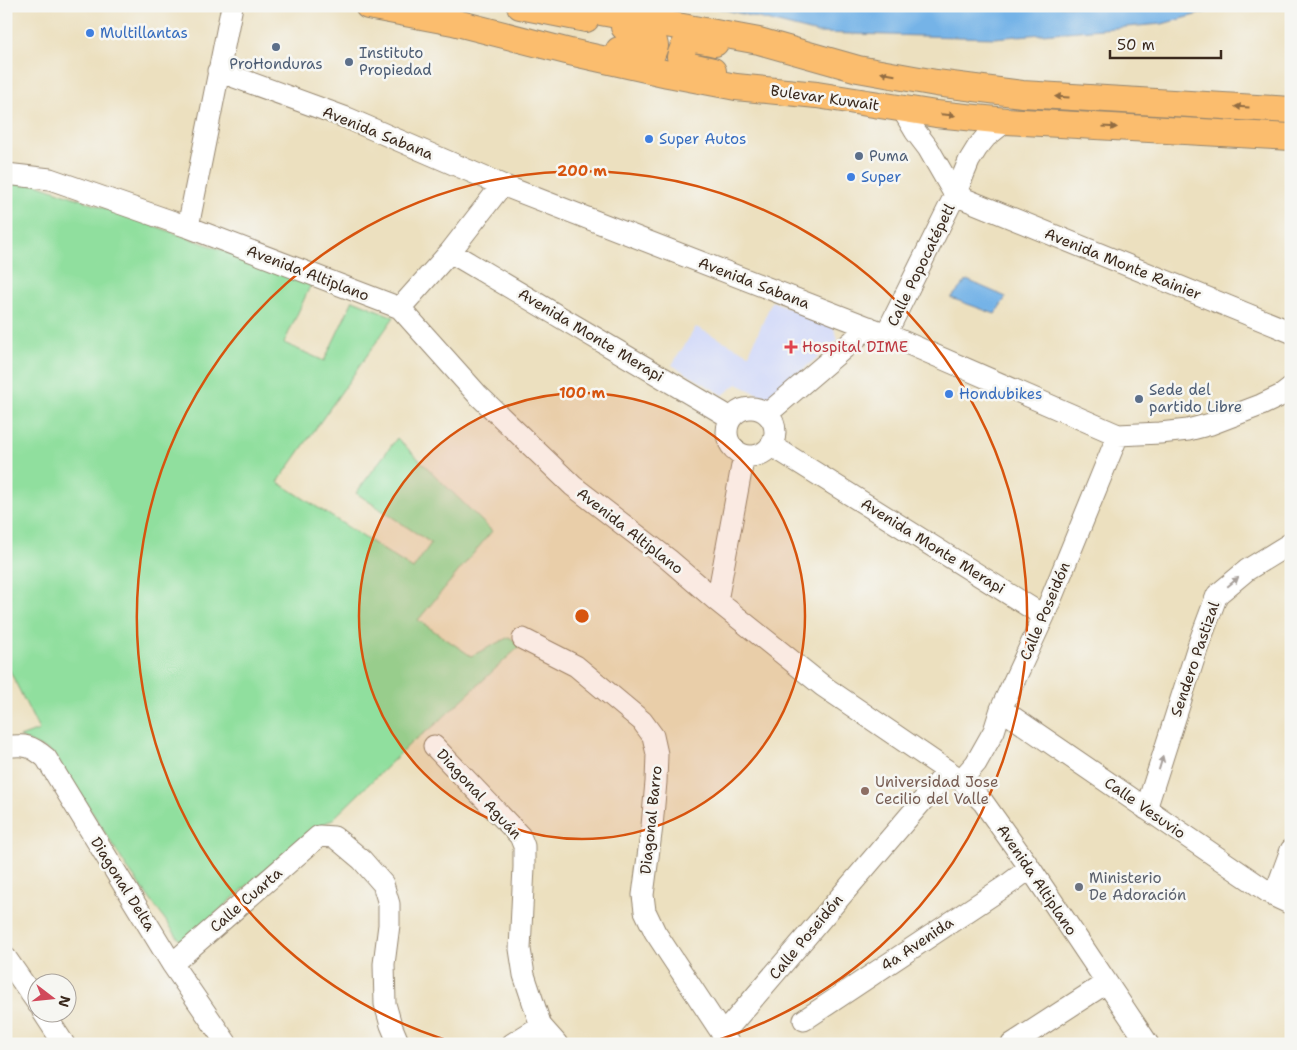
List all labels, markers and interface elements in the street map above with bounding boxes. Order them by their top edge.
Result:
place label: Multillantas [100,23,188,43]
marker: Multillantas [84,27,96,39]
scale bar [1110,28,1221,60]
text: 50 m [1117,35,1155,55]
marker: ProHonduras [270,41,282,53]
place label: Instituto Propiedad [359,43,432,80]
place label: ProHonduras [229,54,323,74]
marker: Instituto Propiedad [343,56,355,68]
one-way arrow [879,70,895,78]
street label: Bulevar Kuwait [769,80,881,116]
one-way arrow [1054,92,1070,100]
street label: Avenida Sabana [320,102,437,165]
one-way arrow [1234,103,1250,111]
one-way arrow [940,112,956,120]
one-way arrow [1102,123,1118,131]
place label: Super Autos [659,129,746,149]
marker: Super Autos [643,133,655,145]
place label: Puma [869,146,909,166]
marker: Puma [853,150,865,162]
text: 200 m [557,161,607,181]
place label: Super [861,167,901,187]
marker: Super [845,171,857,183]
street label: Calle Popocatépetl [883,200,960,330]
street label: Avenida Monte Rainier [1042,223,1204,305]
street label: Avenida Altiplano [244,240,372,306]
street label: Avenida Sabana [695,253,813,314]
street label: Avenida Monte Merapi [515,284,667,386]
place label: Hospital DIME [802,337,908,357]
marker: Hospital DIME [784,340,798,354]
place label: Sede del partido Libre [1149,380,1242,417]
text: 100 m [559,383,605,403]
place label: Hondubikes [959,384,1042,404]
marker: Hondubikes [943,388,955,400]
marker: Sede del partido Libre [1133,393,1145,405]
street label: Avenida Altiplano [573,483,687,579]
street label: Avenida Monte Merapi [857,493,1009,599]
street label: Calle Poseidón [1015,559,1075,663]
one-way arrow [1226,576,1239,587]
street label: Sendero Pastizal [1166,598,1224,719]
centre of rings [573,607,591,625]
street label: Diagonal Aguán [432,745,526,843]
one-way arrow [1158,755,1165,770]
street label: Diagonal Barro [635,765,667,875]
place label: Universidad Jose Cecilio del Valle [875,772,999,809]
street label: Calle Vesuvio [1100,773,1190,843]
marker: Universidad Jose Cecilio del Valle [859,785,871,797]
street label: Avenida Altiplano [992,821,1082,939]
street label: Diagonal Delta [86,833,160,935]
street label: Calle Cuarta [206,863,287,937]
place label: Ministerio De Adoración [1089,868,1186,905]
marker: Ministerio De Adoración [1073,881,1085,893]
street label: Calle Poseidón [765,890,847,984]
street label: 4a Avenida [877,912,958,976]
north arrow [28,972,78,1022]
text: N [54,994,75,1009]

